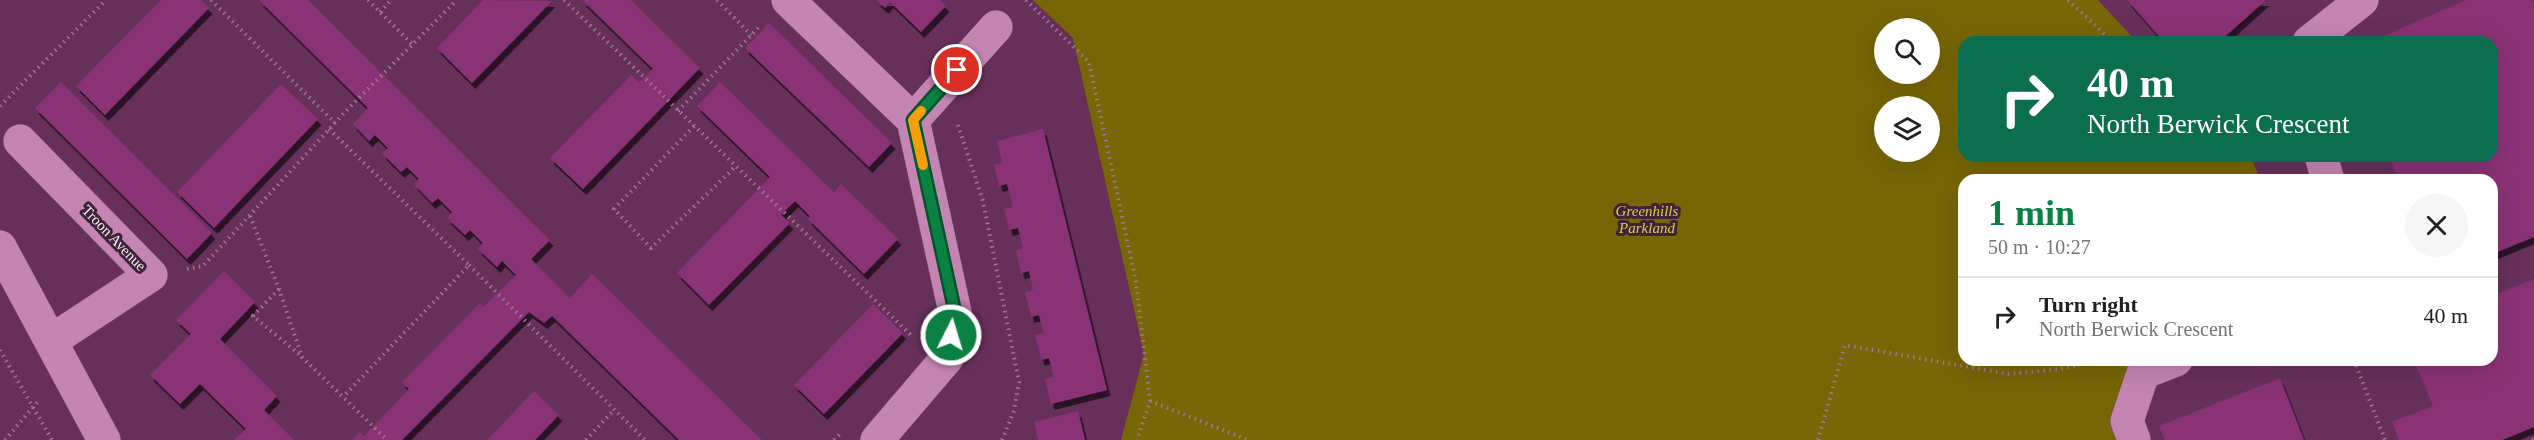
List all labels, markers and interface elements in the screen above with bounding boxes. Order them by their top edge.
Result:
map controls [1874,18,1940,162]
button: search [1874,18,1940,84]
pin [931,44,982,95]
icon: arrive [940,53,973,86]
icon: right [1988,60,2066,138]
text: 40 m [2087,60,2175,106]
button: layers [1874,96,1940,162]
text: North Berwick Crescent [2087,109,2349,139]
text: 1 min [1988,193,2075,233]
button: close [2405,194,2468,257]
street label: Troon Avenue [79,202,149,274]
park label: Greenhills Parkland [1616,203,1679,236]
text: 50 m · 10:27 [1988,236,2091,258]
text: Turn right [2039,292,2138,317]
icon: right [1988,300,2021,333]
position arrow [919,303,983,367]
text: 40 m [2423,303,2468,328]
text: North Berwick Crescent [2039,318,2233,340]

